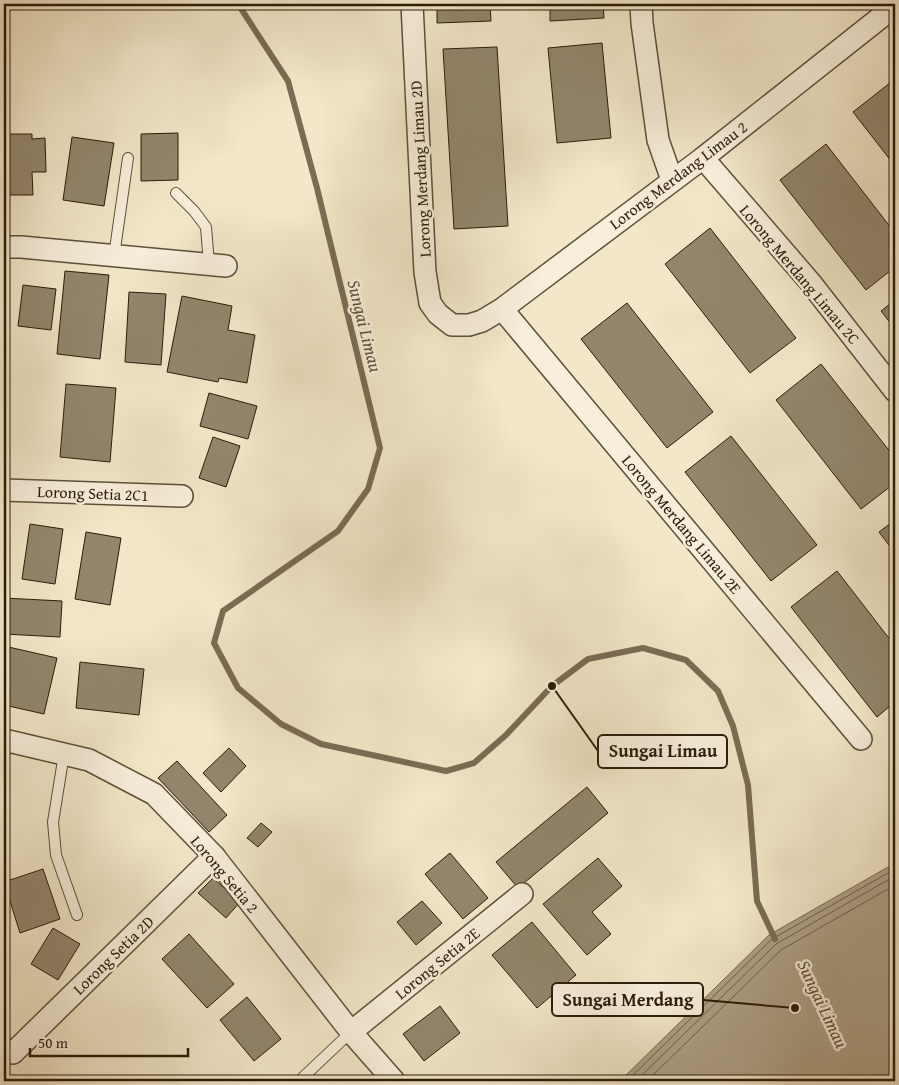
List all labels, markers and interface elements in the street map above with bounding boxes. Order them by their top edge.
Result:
street label: Lorong Merdang Limau 2D [403,80,437,258]
street label: Lorong Merdang Limau 2 [604,115,752,235]
street label: Lorong Merdang Limau 2C [734,199,866,349]
water label: Sungai Limau [340,277,390,375]
street label: Lorong Merdang Limau 2E [616,449,748,599]
street label: Lorong Setia 2C1 [37,479,149,507]
callout: Sungai Limau [598,735,727,768]
text: Sungai Limau [609,737,718,764]
street label: Lorong Setia 2 [185,830,265,918]
street label: Lorong Setia 2D [67,910,159,1000]
street label: Lorong Setia 2E [389,921,485,1005]
water label: Sungai Limau [791,955,855,1053]
callout: Sungai Merdang [552,983,703,1016]
text: Sungai Merdang [563,986,694,1013]
scale bar [30,1025,188,1057]
text: 50 m [38,1032,69,1053]

